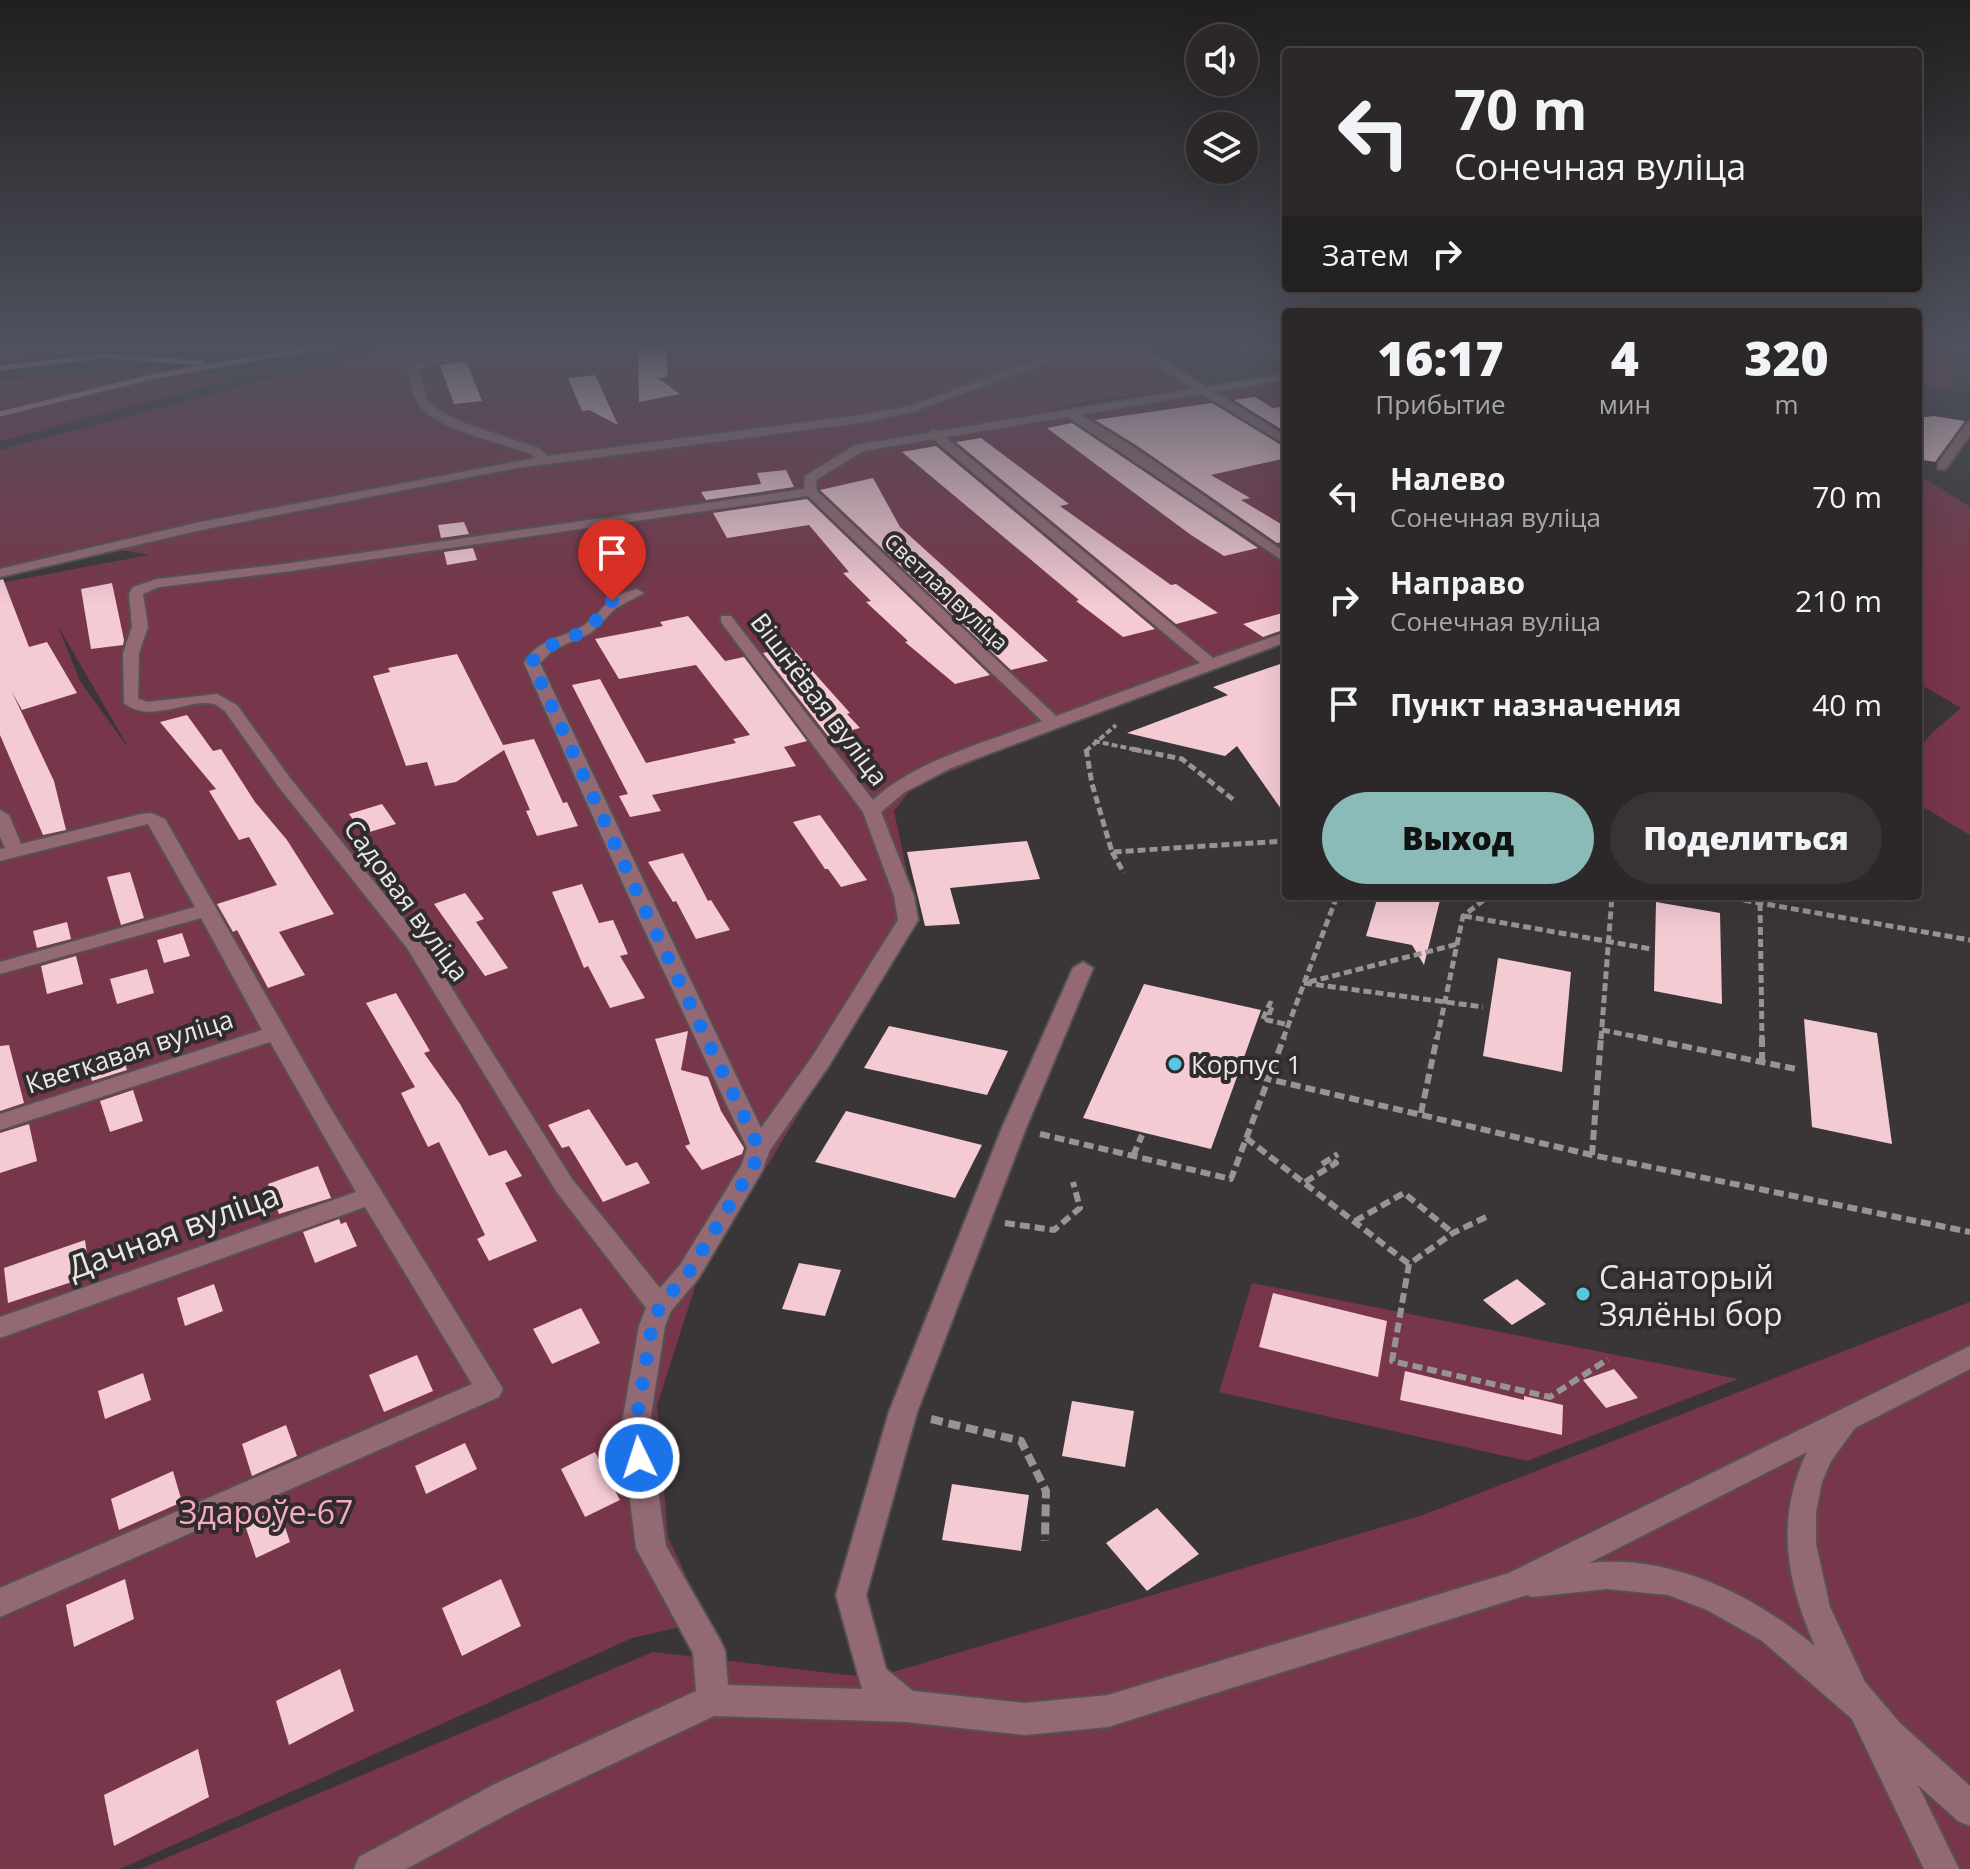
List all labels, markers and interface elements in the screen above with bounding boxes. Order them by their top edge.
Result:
map controls [1186,24,1258,184]
button: sound [1186,24,1258,96]
text: 70 m [1454,70,1588,146]
icon: left [1322,80,1426,184]
button: layers [1186,112,1258,184]
text: Сонечная вуліца [1454,142,1746,191]
icon: right [1425,232,1469,276]
text: Затем [1322,234,1409,275]
text: 16:17 [1377,325,1504,390]
text: 4 [1611,325,1639,390]
text: 320 [1744,325,1829,390]
text: Прибытие [1375,386,1506,422]
text: мин [1599,386,1651,422]
text: m [1774,386,1798,422]
text: Налево [1390,458,1506,499]
icon: left [1322,474,1366,518]
text: 70 m [1812,476,1882,517]
text: Сонечная вуліца [1390,499,1601,535]
pin [578,519,646,601]
street label: Светлая вуліца [878,526,1016,656]
icon: arrive [590,531,634,575]
text: Направо [1390,562,1525,603]
icon: right [1322,578,1366,622]
text: 210 m [1795,580,1882,621]
text: Сонечная вуліца [1390,603,1601,639]
street label: Вішнёвая вуліца [743,605,897,793]
icon: arrive [1322,682,1366,726]
text: Пункт назначения [1390,684,1682,725]
text: 40 m [1812,684,1882,725]
button: Выход [1322,792,1594,884]
button: Поделиться [1610,792,1882,884]
street label: Садовая вуліца [336,812,478,988]
street label: Кветкавая вуліца [21,1000,237,1102]
place label: Корпус 1 [1191,1046,1302,1082]
marker: Корпус 1 [1166,1055,1184,1073]
street label: Дачная вуліца [61,1172,285,1288]
place label: Санаторый Зялёны бор [1599,1255,1783,1335]
marker: Санаторый Зялёны бор [1574,1285,1592,1303]
position arrow [597,1416,681,1500]
park label: Здароўе-67 [179,1490,353,1533]

